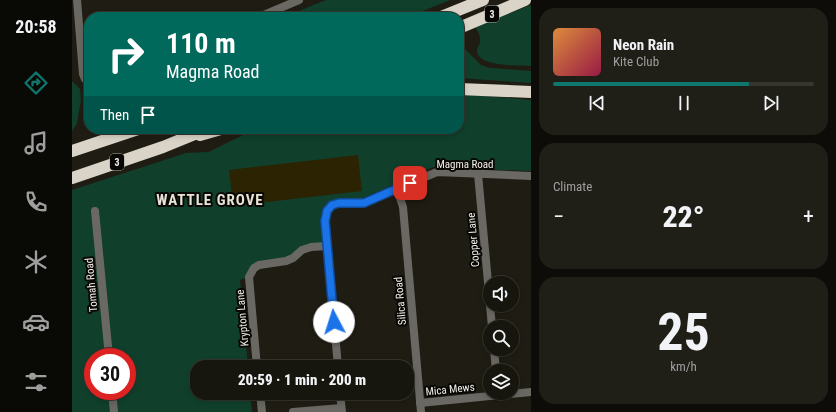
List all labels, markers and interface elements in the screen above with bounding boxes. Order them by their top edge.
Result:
road number: 3 [485,6,499,22]
text: 20:58 [15,16,57,37]
text: 110 m [166,27,236,60]
icon: right [100,28,152,80]
text: Neon Rain [613,36,674,54]
text: Kite Club [613,54,659,69]
text: Magma Road [166,61,260,82]
icon: directions [22,69,50,97]
icon: previous [586,92,608,114]
icon: pause [673,92,695,114]
icon: next [760,92,782,114]
icon: arrive [137,104,159,126]
text: Then [100,106,129,124]
icon: music [22,129,50,157]
road number: 3 [110,154,124,170]
street label: Magma Road [436,158,494,171]
pin [393,166,427,200]
icon: arrive [399,172,421,194]
text: Climate [553,179,592,194]
icon: phone [22,188,50,216]
district label: WATTLE GROVE [156,191,264,209]
text: 22° [662,199,705,234]
text: − [553,204,564,229]
text: + [803,204,814,229]
street label: Copper Lane [465,212,482,268]
icon: climate [22,248,50,276]
street label: Tomah Road [83,257,100,313]
street label: Silica Road [392,276,409,326]
map controls [483,276,519,400]
button: sound [483,276,519,312]
street label: Krypton Lane [234,289,251,347]
position arrow [313,301,355,343]
text: 25 [657,302,710,363]
icon: car [22,308,50,336]
button: search [483,320,519,356]
speed limit sign: 30 [84,348,136,400]
text: km/h [670,359,697,374]
button: layers [483,364,519,400]
icon: filters [22,368,50,396]
text: 20:59 · 1 min · 200 m [238,371,366,389]
street label: Mica Mews [425,380,475,399]

